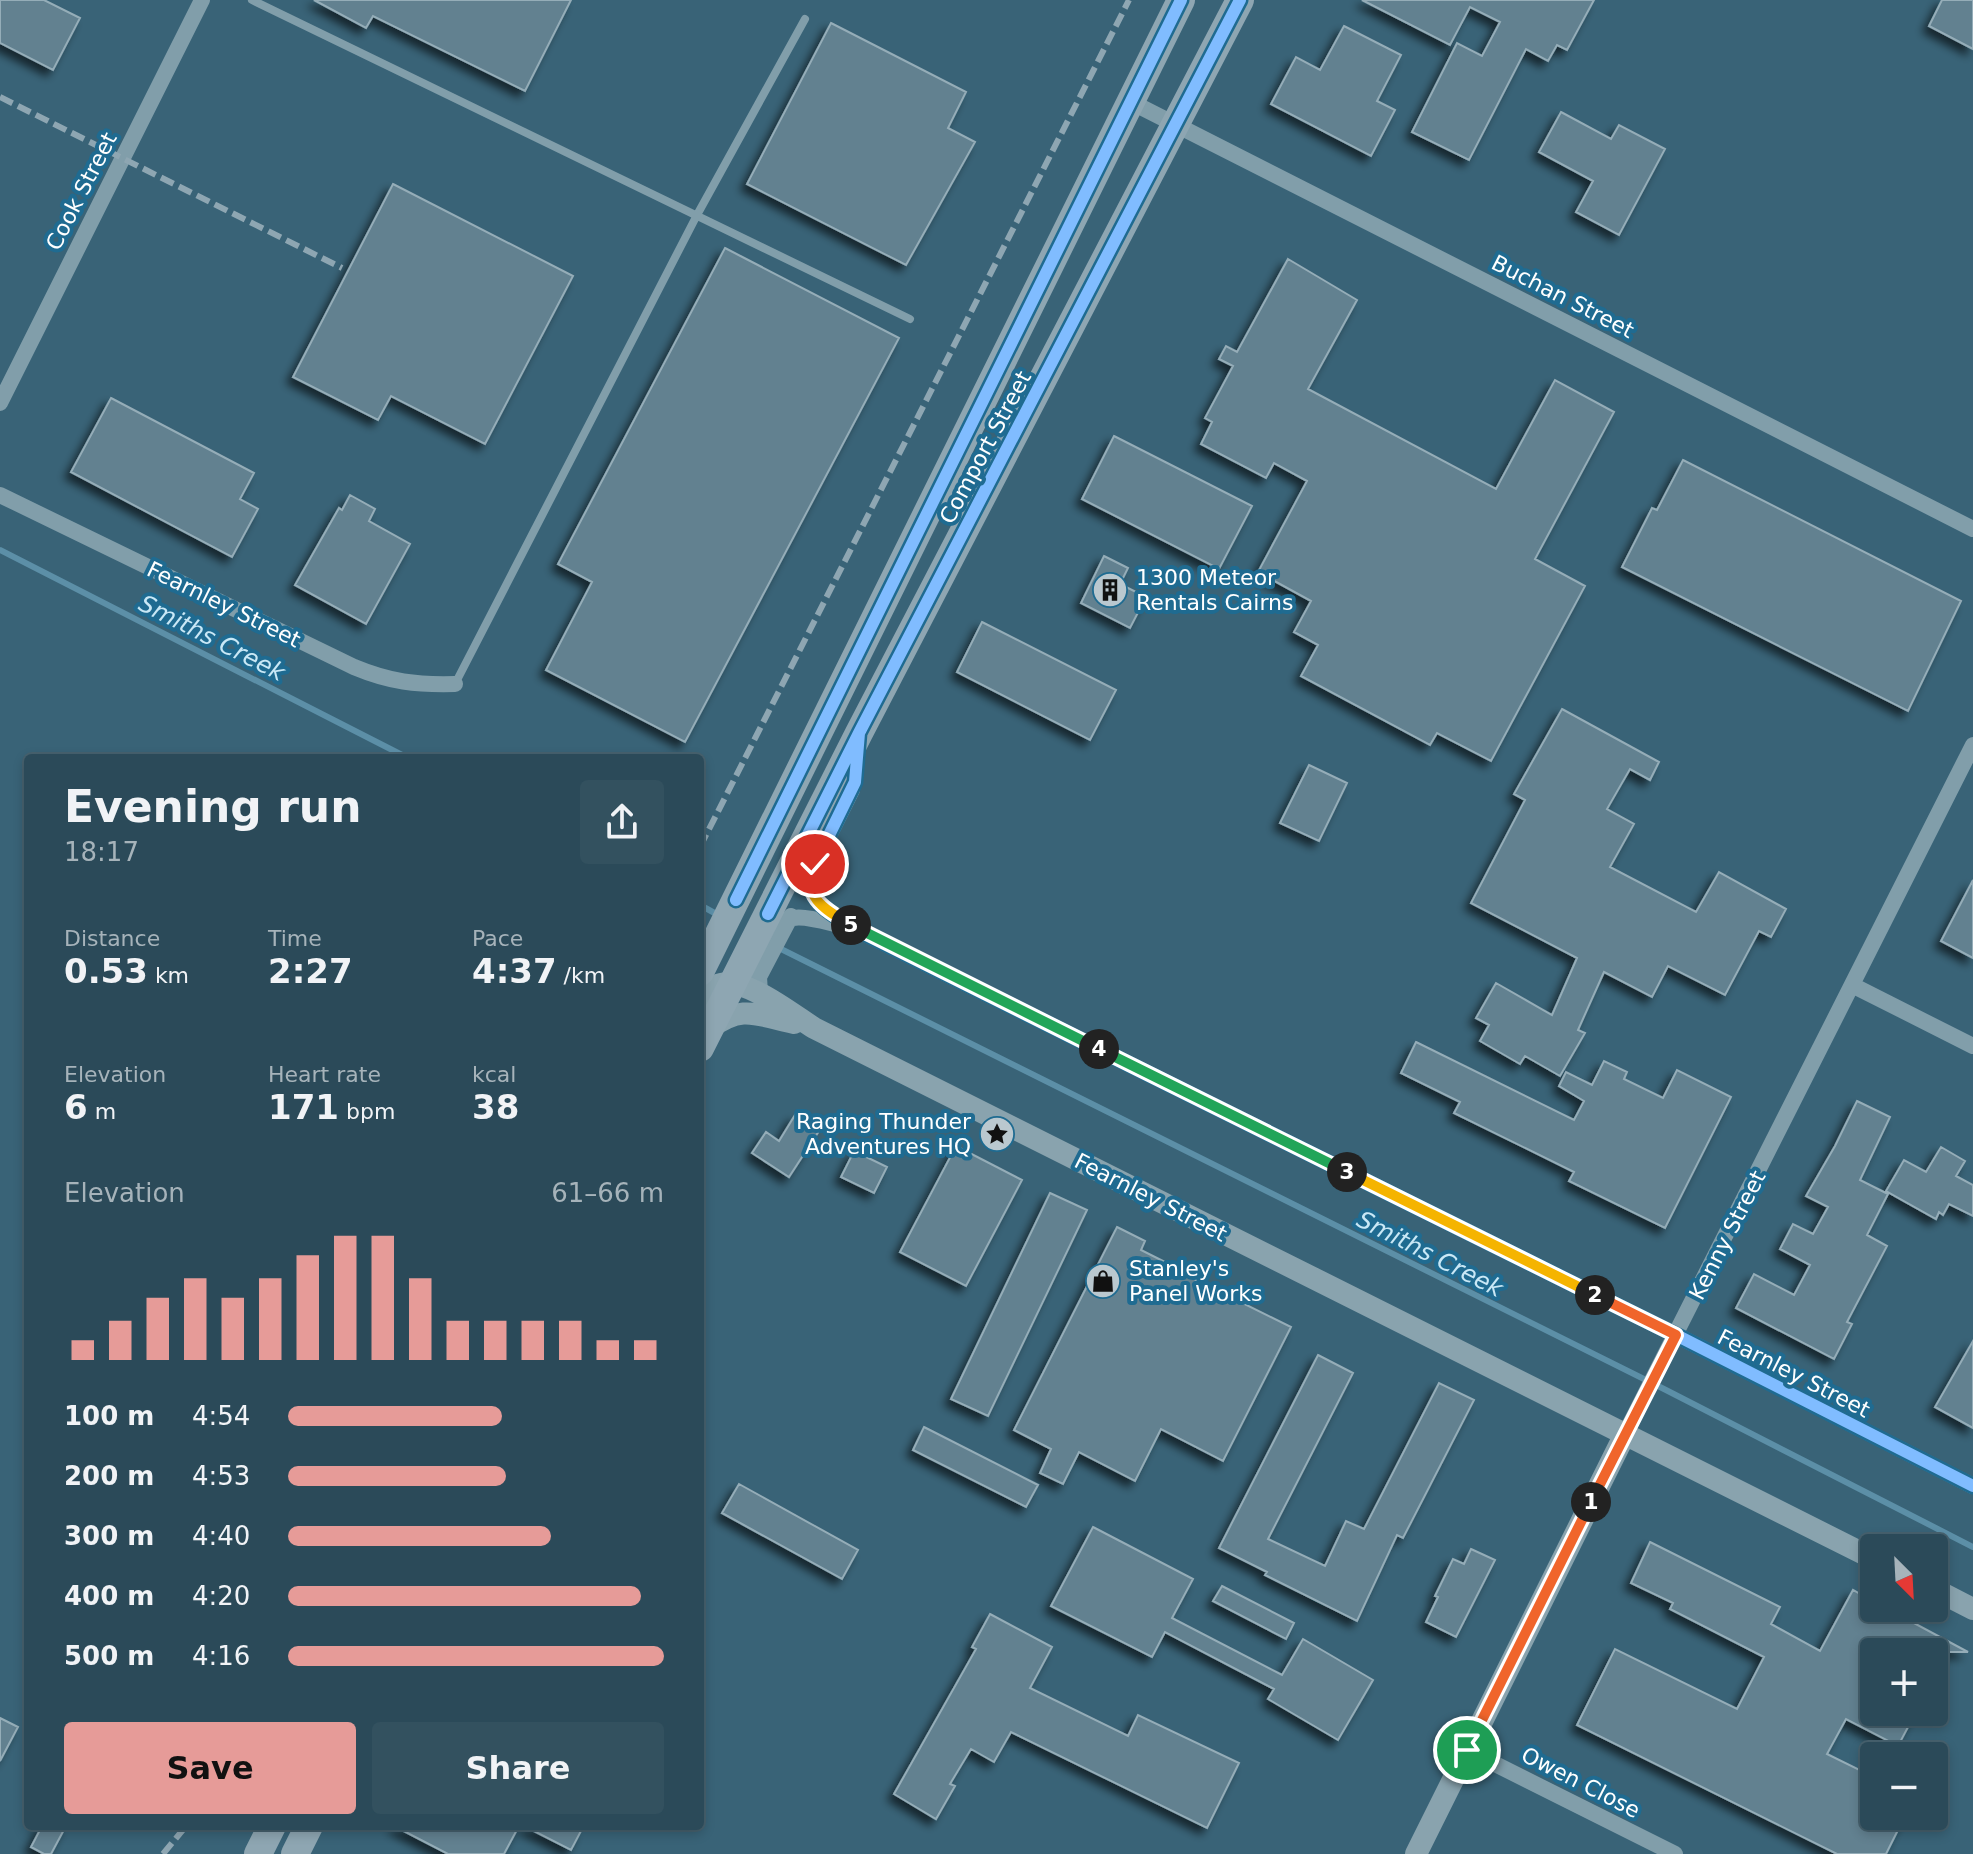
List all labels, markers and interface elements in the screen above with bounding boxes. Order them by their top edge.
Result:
street label: Cook Street [41,128,122,254]
street label: Buchan Street [1487,250,1638,343]
street label: Comport Street [935,366,1036,528]
street label: Fearnley Street [143,556,305,653]
place label: 1300 Meteor Rentals Cairns [1136,565,1293,615]
building icon: 1300 Meteor Rentals Cairns [1091,571,1129,609]
water label: Smiths Creek [134,589,291,687]
button: share [580,780,664,864]
text: Evening run [64,781,361,832]
pin [781,830,849,898]
text: 18:17 [64,837,139,867]
icon: check [793,842,837,886]
pin: 5 [831,905,871,945]
text: 5 [843,912,859,937]
text: Distance [64,926,160,951]
text: Time [268,926,322,951]
text: Pace [472,926,523,951]
text: 0.53 [64,951,148,991]
text: 2:27 [268,951,353,991]
text: 4:37 [472,951,557,991]
text: km [148,963,189,988]
text: /km [557,963,605,988]
pin: 4 [1079,1029,1119,1069]
text: 4 [1091,1036,1107,1061]
text: Elevation [64,1062,166,1087]
text: Heart rate [268,1062,381,1087]
text: kcal [472,1062,516,1087]
text: 6 [64,1087,88,1127]
text: 171 [268,1087,339,1127]
text: 38 [472,1087,519,1127]
text: m [88,1099,116,1124]
text: bpm [339,1099,395,1124]
place label: Raging Thunder Adventures HQ [796,1109,972,1159]
place icon: Raging Thunder Adventures HQ [978,1115,1016,1153]
street label: Fearnley Street [1070,1148,1231,1247]
pin: 3 [1327,1152,1367,1192]
text: 3 [1339,1159,1355,1184]
street label: Kenny Street [1684,1166,1771,1304]
text: Elevation [64,1178,185,1208]
text: 61–66 m [551,1178,664,1208]
water label: Smiths Creek [1352,1205,1509,1303]
place label: Stanley's Panel Works [1129,1256,1263,1306]
shop icon: Stanley's Panel Works [1084,1262,1122,1300]
pin: 2 [1575,1275,1615,1315]
text: 2 [1587,1282,1603,1307]
street label: Fearnley Street [1713,1324,1874,1423]
text: 100 m [64,1401,154,1431]
text: 4:54 [192,1401,250,1431]
text: 200 m [64,1461,154,1491]
text: 4:53 [192,1461,250,1491]
pin: 1 [1571,1482,1611,1522]
text: 1 [1583,1489,1599,1514]
text: 300 m [64,1521,154,1551]
text: 4:40 [192,1521,250,1551]
north arrow [1860,1534,1948,1622]
map controls [1860,1534,1948,1830]
text: 400 m [64,1581,154,1611]
text: 4:20 [192,1581,250,1611]
button: + [1860,1638,1948,1726]
text: 500 m [64,1641,154,1671]
text: 4:16 [192,1641,250,1671]
pin [1433,1716,1501,1784]
button: Save [64,1722,356,1814]
button: Share [372,1722,664,1814]
icon: arrive [1445,1728,1489,1772]
street label: Owen Close [1517,1742,1644,1823]
button: − [1860,1742,1948,1830]

